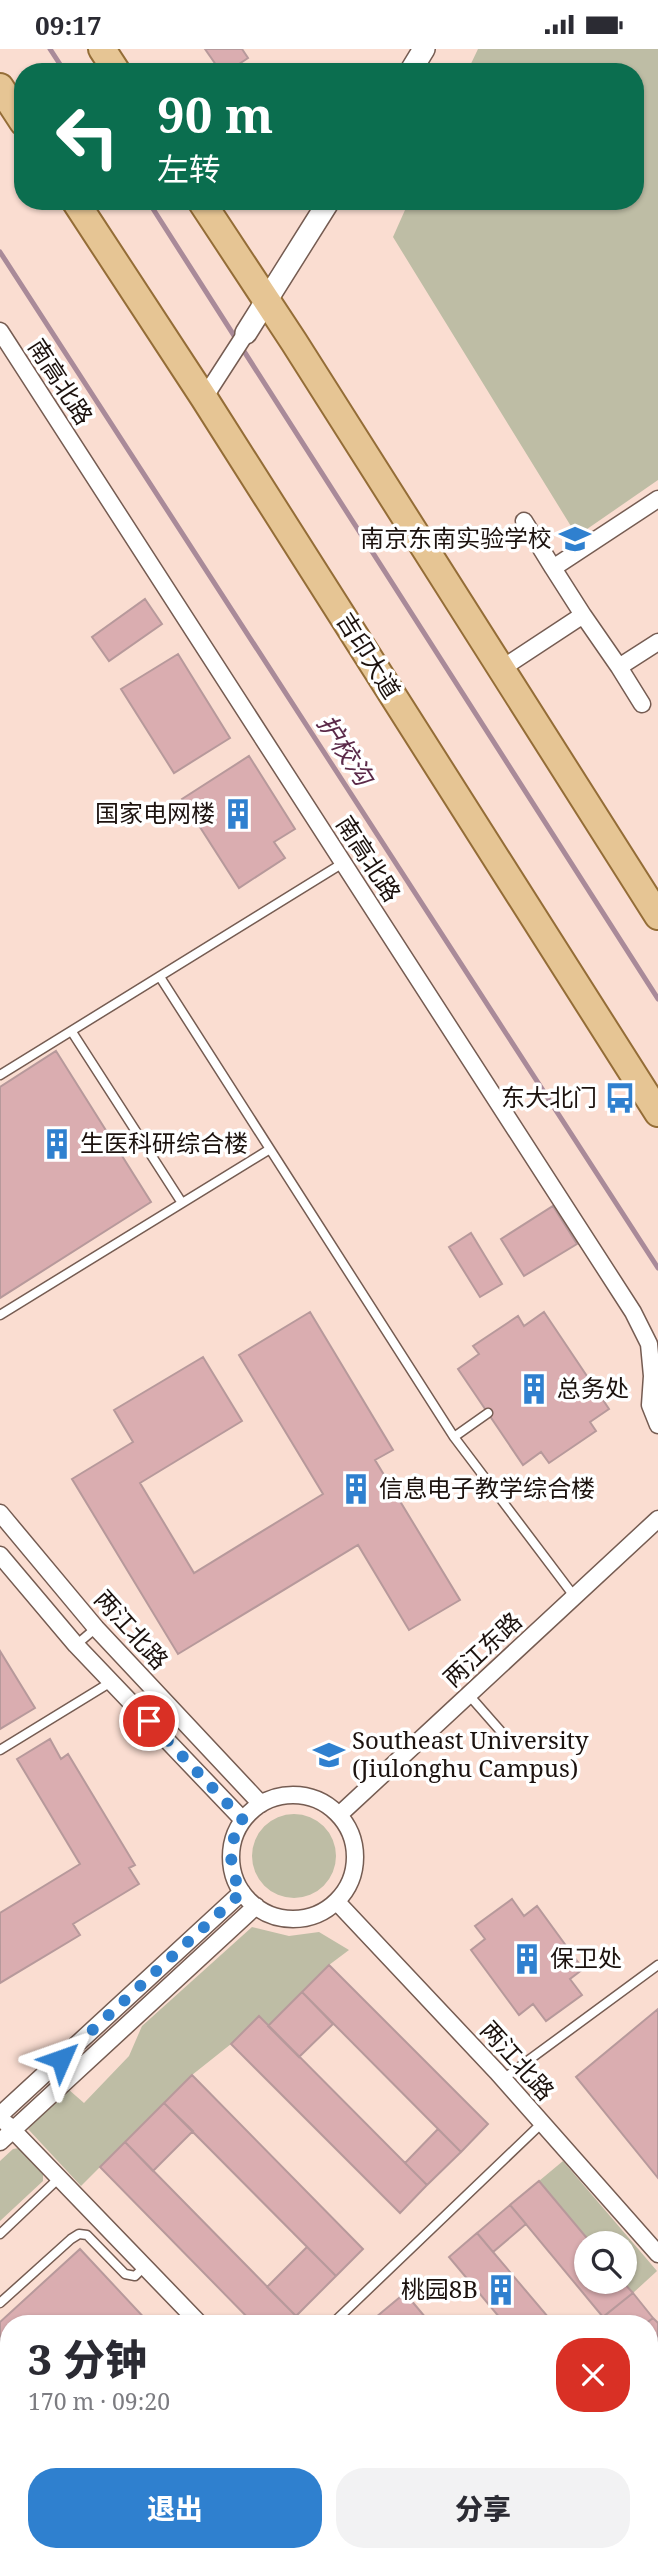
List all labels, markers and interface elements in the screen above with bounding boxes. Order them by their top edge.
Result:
text: 09:17 [35,7,102,43]
text: 90 m [157,81,273,147]
icon: left [42,91,133,182]
text: 左转 [157,147,221,190]
street label: 南高北路 [21,332,101,430]
place label: 南京东南实验学校 [360,521,552,554]
school or university icon: 南京东南实验学校 [558,522,592,556]
street label: 吉印大道 [330,606,409,705]
water label: 护校沟 [309,707,384,794]
place label: 国家电网楼 [95,796,215,829]
building icon: 国家电网楼 [221,797,255,831]
street label: 南高北路 [329,809,409,907]
place label: 东大北门 [501,1080,597,1113]
bus stop icon: 东大北门 [603,1081,637,1115]
place label: 生医科研综合楼 [80,1126,248,1159]
building icon: 生医科研综合楼 [40,1127,74,1161]
place label: 总务处 [557,1371,629,1404]
building icon: 总务处 [517,1372,551,1406]
place label: 信息电子教学综合楼 [379,1471,595,1504]
building icon: 信息电子教学综合楼 [339,1472,373,1506]
street label: 两江北路 [88,1582,176,1676]
street label: 两江东路 [436,1604,528,1694]
pin [119,1691,179,1751]
icon: arrive [130,1702,168,1740]
place label: Southeast University (Jiulonghu Campus) [352,1723,589,1784]
school or university icon: Southeast University (Jiulonghu Campus) [312,1738,346,1772]
place label: 保卫处 [550,1941,622,1974]
building icon: 保卫处 [510,1942,544,1976]
street label: 两江北路 [474,2013,562,2107]
position arrow [24,2022,98,2096]
map controls [574,2231,637,2294]
button: search [574,2231,637,2294]
place label: 桃园8B [401,2272,478,2305]
building icon: 桃园8B [484,2273,518,2307]
text: 3 分钟 [28,2330,147,2387]
button: close [556,2338,630,2412]
text: 170 m · 09:20 [28,2385,170,2417]
button: 退出 [28,2468,322,2548]
button: 分享 [336,2468,630,2548]

